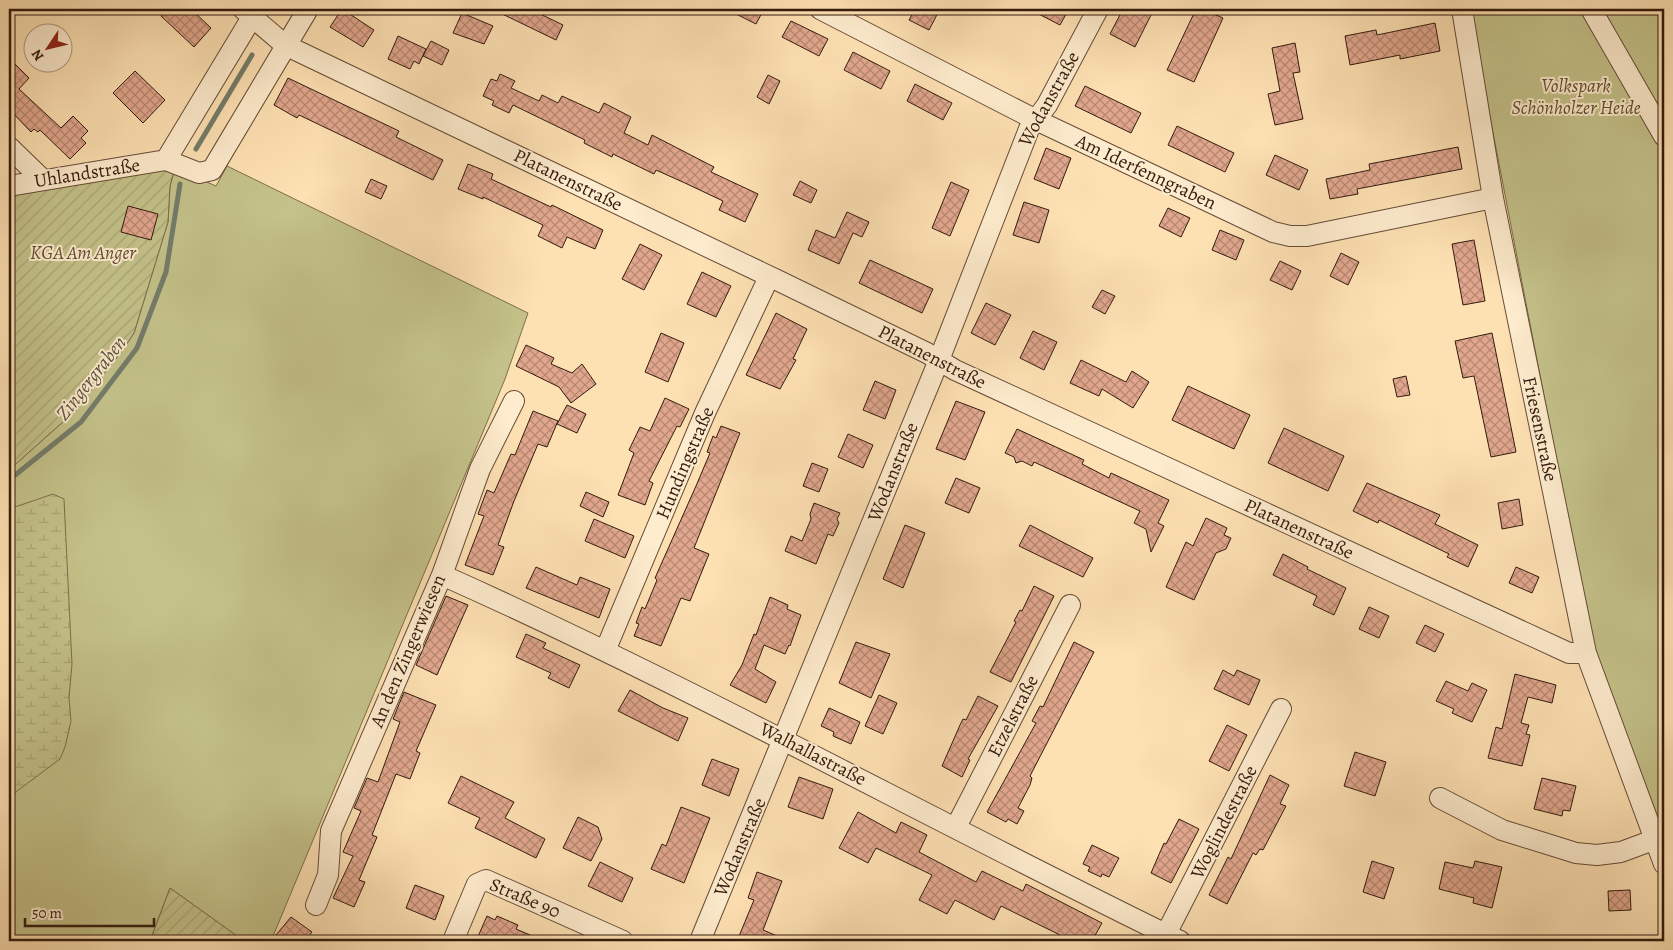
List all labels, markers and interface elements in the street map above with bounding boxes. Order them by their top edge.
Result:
north arrow [22,22,72,72]
text: N [27,46,48,65]
street label: Wodanstraße [1012,47,1086,152]
park label: Volkspark Schönholzer Heide [1511,73,1641,121]
street label: Am Iderfenngraben [1071,128,1220,216]
street label: Platanenstraße [509,142,627,218]
street label: Uhlandstraße [32,152,142,194]
park label: KGA Am Anger [30,240,137,266]
street label: Platanenstraße [874,319,990,395]
water label: Zingergraben [50,330,132,426]
street label: Friesenstraße [1516,374,1564,484]
street label: Hundingstraße [650,403,720,523]
street label: Wodanstraße [861,419,925,526]
street label: Platanenstraße [1240,492,1358,566]
street label: An den Zingerwiesen [364,571,452,732]
street label: Etzelstraße [981,670,1045,762]
street label: Walhallastraße [754,716,871,792]
street label: Woglindestraße [1184,761,1264,884]
street label: Wodanstraße [707,794,772,901]
street label: Straße 90 [486,871,564,925]
scale bar [25,895,154,927]
text: 50 m [32,903,62,923]

